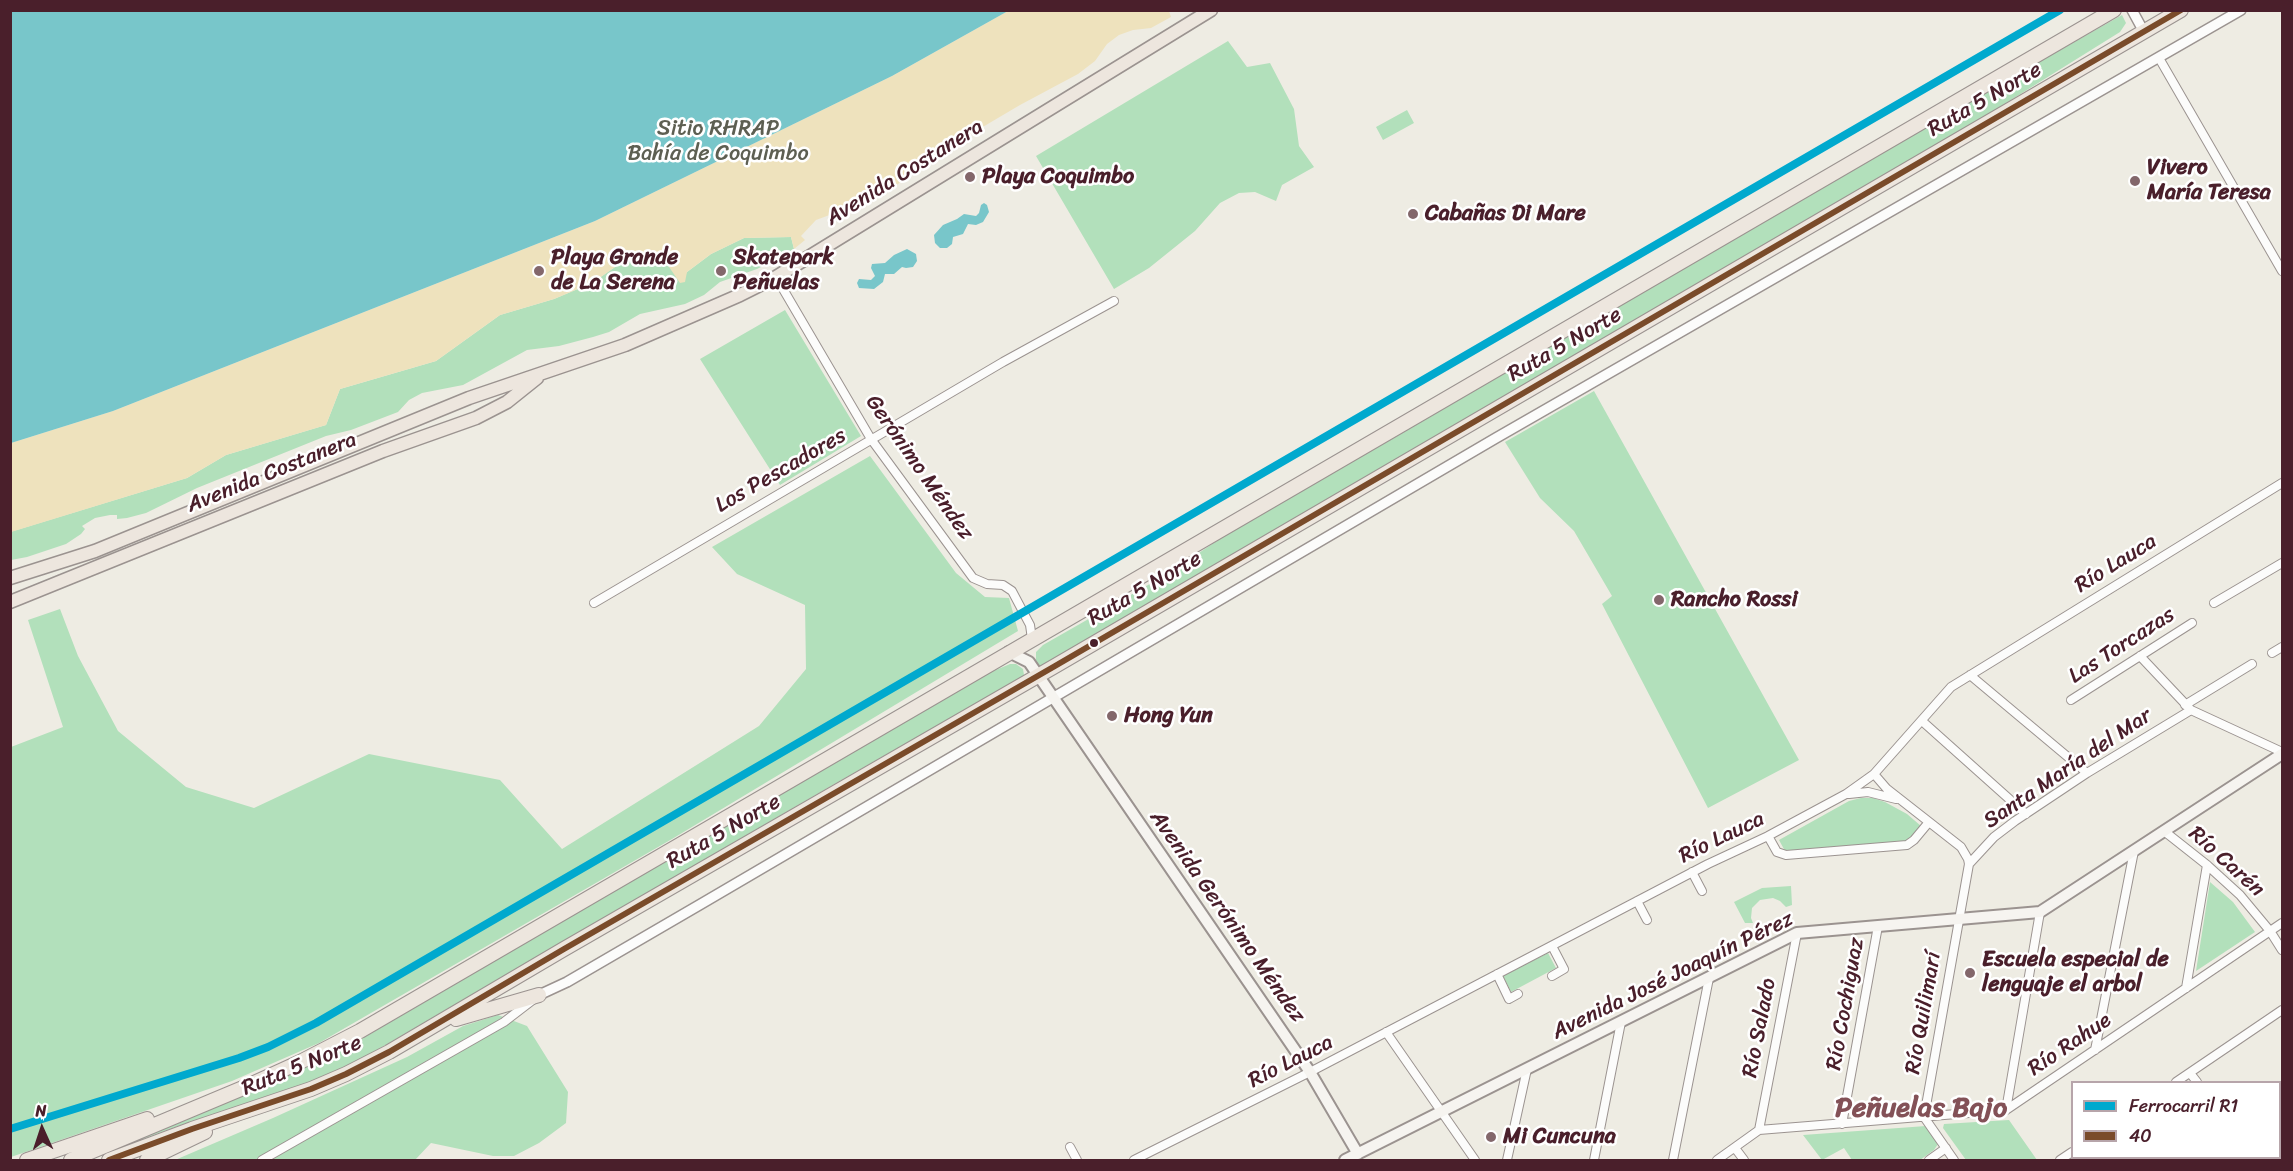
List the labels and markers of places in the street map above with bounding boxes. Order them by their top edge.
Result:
place label: Vivero María Teresa [2147,155,2271,206]
place label: Playa Coquimbo [982,164,1134,190]
marker: Playa Coquimbo [963,170,977,184]
marker: Vivero María Teresa [2128,174,2142,188]
place label: Cabañas Di Mare [1425,201,1586,227]
marker: Cabañas Di Mare [1406,207,1420,221]
place label: Playa Grande de La Serena [551,245,678,296]
place label: Skatepark Peñuelas [733,245,834,296]
marker: Playa Grande de La Serena [532,264,546,278]
marker: Skatepark Peñuelas [714,264,728,278]
place label: Rancho Rossi [1671,587,1797,613]
marker: Rancho Rossi [1652,593,1666,607]
unlabelled marker [1088,637,1100,649]
place label: Hong Yun [1124,703,1213,729]
marker: Hong Yun [1105,709,1119,723]
place label: Escuela especial de lenguaje el arbol [1982,947,2169,998]
marker: Escuela especial de lenguaje el arbol [1963,966,1977,980]
place label: Mi Cuncuna [1503,1124,1616,1150]
marker: Mi Cuncuna [1484,1130,1498,1144]

